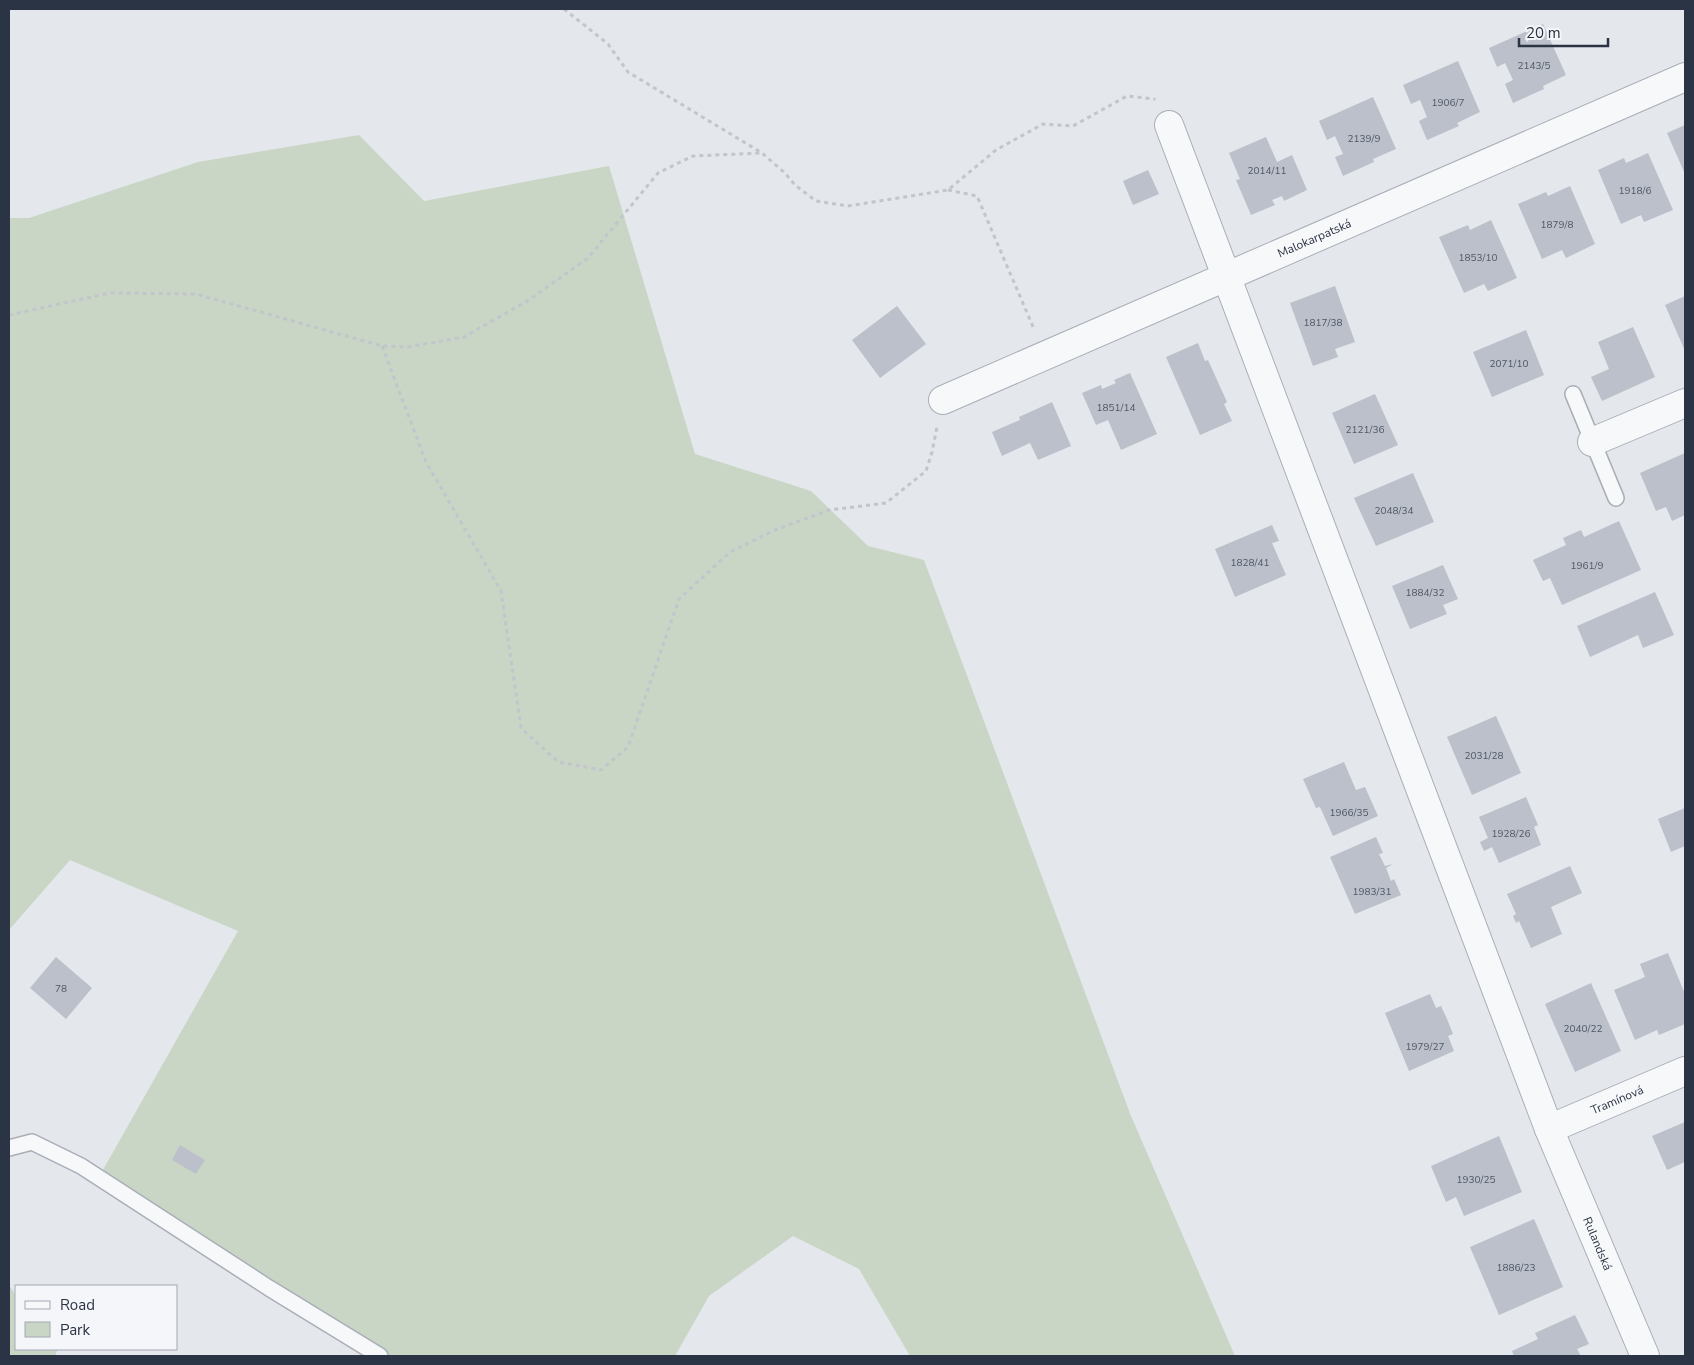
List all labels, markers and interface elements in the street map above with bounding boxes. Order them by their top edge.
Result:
scale bar [1519,15,1608,47]
text: 20 m [1526,23,1561,43]
house number: 2143/5 [1518,59,1550,73]
house number: 1906/7 [1432,96,1464,110]
house number: 2139/9 [1348,132,1380,146]
house number: 2014/11 [1248,164,1286,178]
house number: 1918/6 [1619,184,1651,198]
street label: Malokarpatská [1275,215,1354,261]
house number: 1879/8 [1541,218,1573,232]
house number: 1853/10 [1459,251,1497,265]
house number: 1817/38 [1304,316,1342,330]
house number: 2071/10 [1490,357,1528,371]
house number: 1851/14 [1097,401,1135,415]
house number: 2121/36 [1346,423,1384,437]
house number: 2048/34 [1375,504,1413,518]
house number: 1828/41 [1231,556,1269,570]
house number: 1961/9 [1571,559,1603,573]
house number: 1884/32 [1406,586,1444,600]
house number: 2031/28 [1465,749,1503,763]
house number: 1966/35 [1330,806,1368,820]
house number: 1928/26 [1492,827,1530,841]
house number: 1983/31 [1353,885,1391,899]
house number: 78 [55,982,67,996]
house number: 2040/22 [1564,1022,1602,1036]
house number: 1979/27 [1406,1040,1444,1054]
street label: Tramínová [1588,1082,1646,1118]
house number: 1930/25 [1457,1173,1495,1187]
street label: Rulandská [1579,1214,1616,1273]
house number: 1886/23 [1497,1261,1535,1275]
legend [15,1285,178,1350]
text: Road [60,1295,95,1315]
text: Park [60,1320,90,1340]

